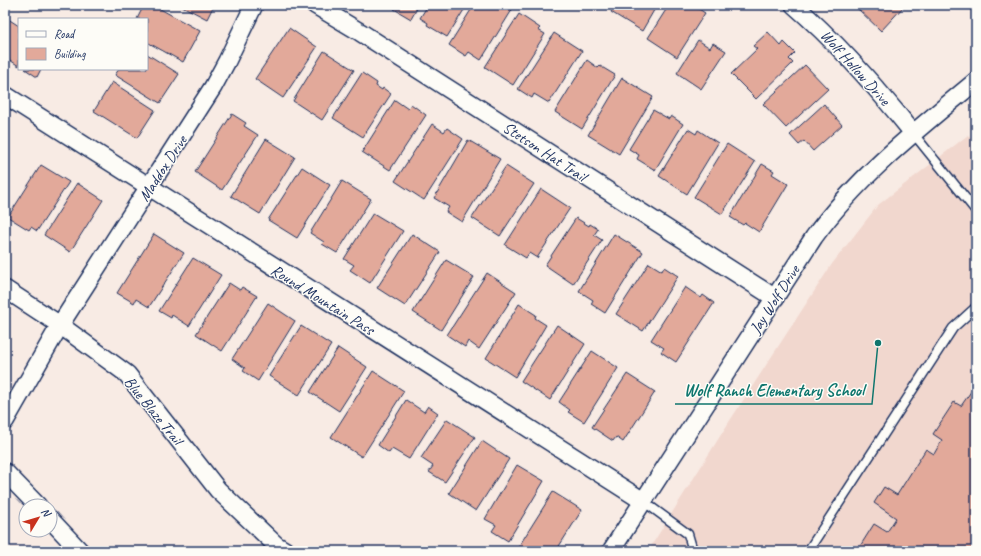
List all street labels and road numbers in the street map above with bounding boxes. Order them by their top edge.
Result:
street label: Wolf Hollow Drive [816,26,896,111]
street label: Stetson Hat Trail [499,117,593,188]
street label: Maddox Drive [134,130,193,205]
street label: Round Mountain Pass [267,260,379,340]
street label: Jay Wolf Drive [745,260,805,338]
street label: Blue Blaze Trail [120,372,189,451]

